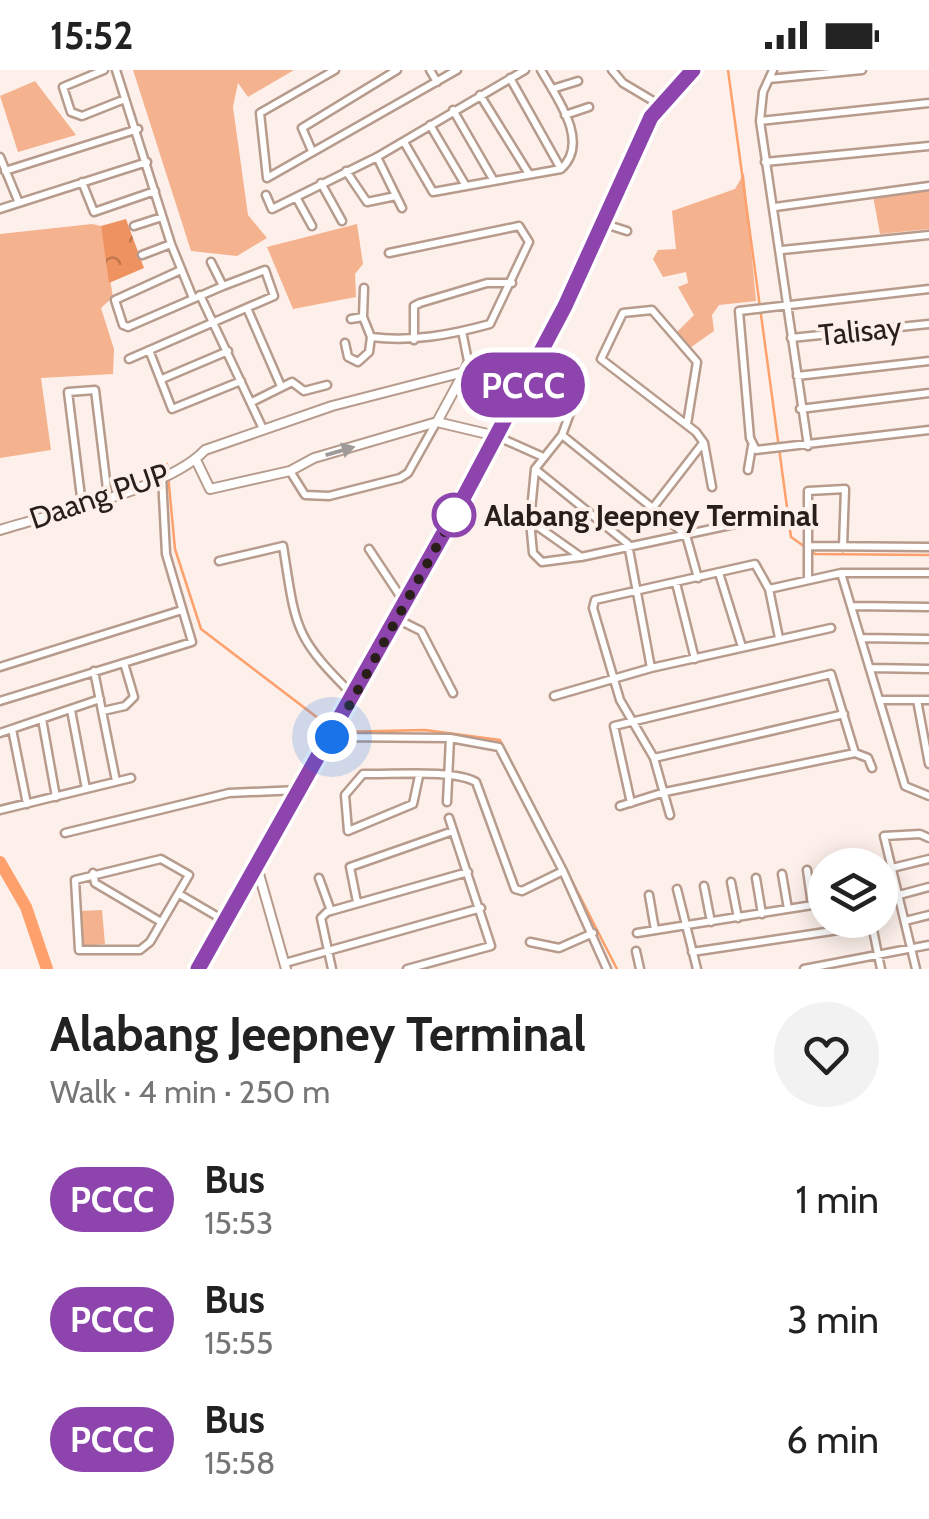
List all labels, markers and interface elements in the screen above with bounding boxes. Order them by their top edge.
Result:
text: 15:52 [50,12,133,59]
street label: Talisay [817,308,903,354]
line badge: PCCC [453,352,593,418]
text: PCCC [481,364,565,407]
one-way arrow [325,443,356,458]
street label: Daang PUP [24,455,174,537]
marker: Alabang Jeepney Terminal [433,494,475,536]
place label: Alabang Jeepney Terminal [484,497,819,534]
your location [307,712,357,762]
map controls [808,848,898,938]
button: layers [808,848,898,938]
button: heart [774,1002,879,1107]
text: Alabang Jeepney Terminal [50,1005,586,1063]
text: Walk · 4 min · 250 m [50,1072,330,1111]
text: Bus [204,1156,265,1203]
text: 1 min [795,1176,879,1223]
text: PCCC [70,1178,154,1221]
text: 15:53 [204,1203,273,1242]
text: Bus [204,1276,265,1323]
text: 3 min [787,1296,879,1343]
text: PCCC [70,1298,154,1341]
text: 15:55 [204,1323,273,1362]
text: Bus [204,1396,265,1443]
text: 6 min [786,1416,879,1463]
text: PCCC [70,1418,154,1461]
text: 15:58 [204,1443,275,1482]

